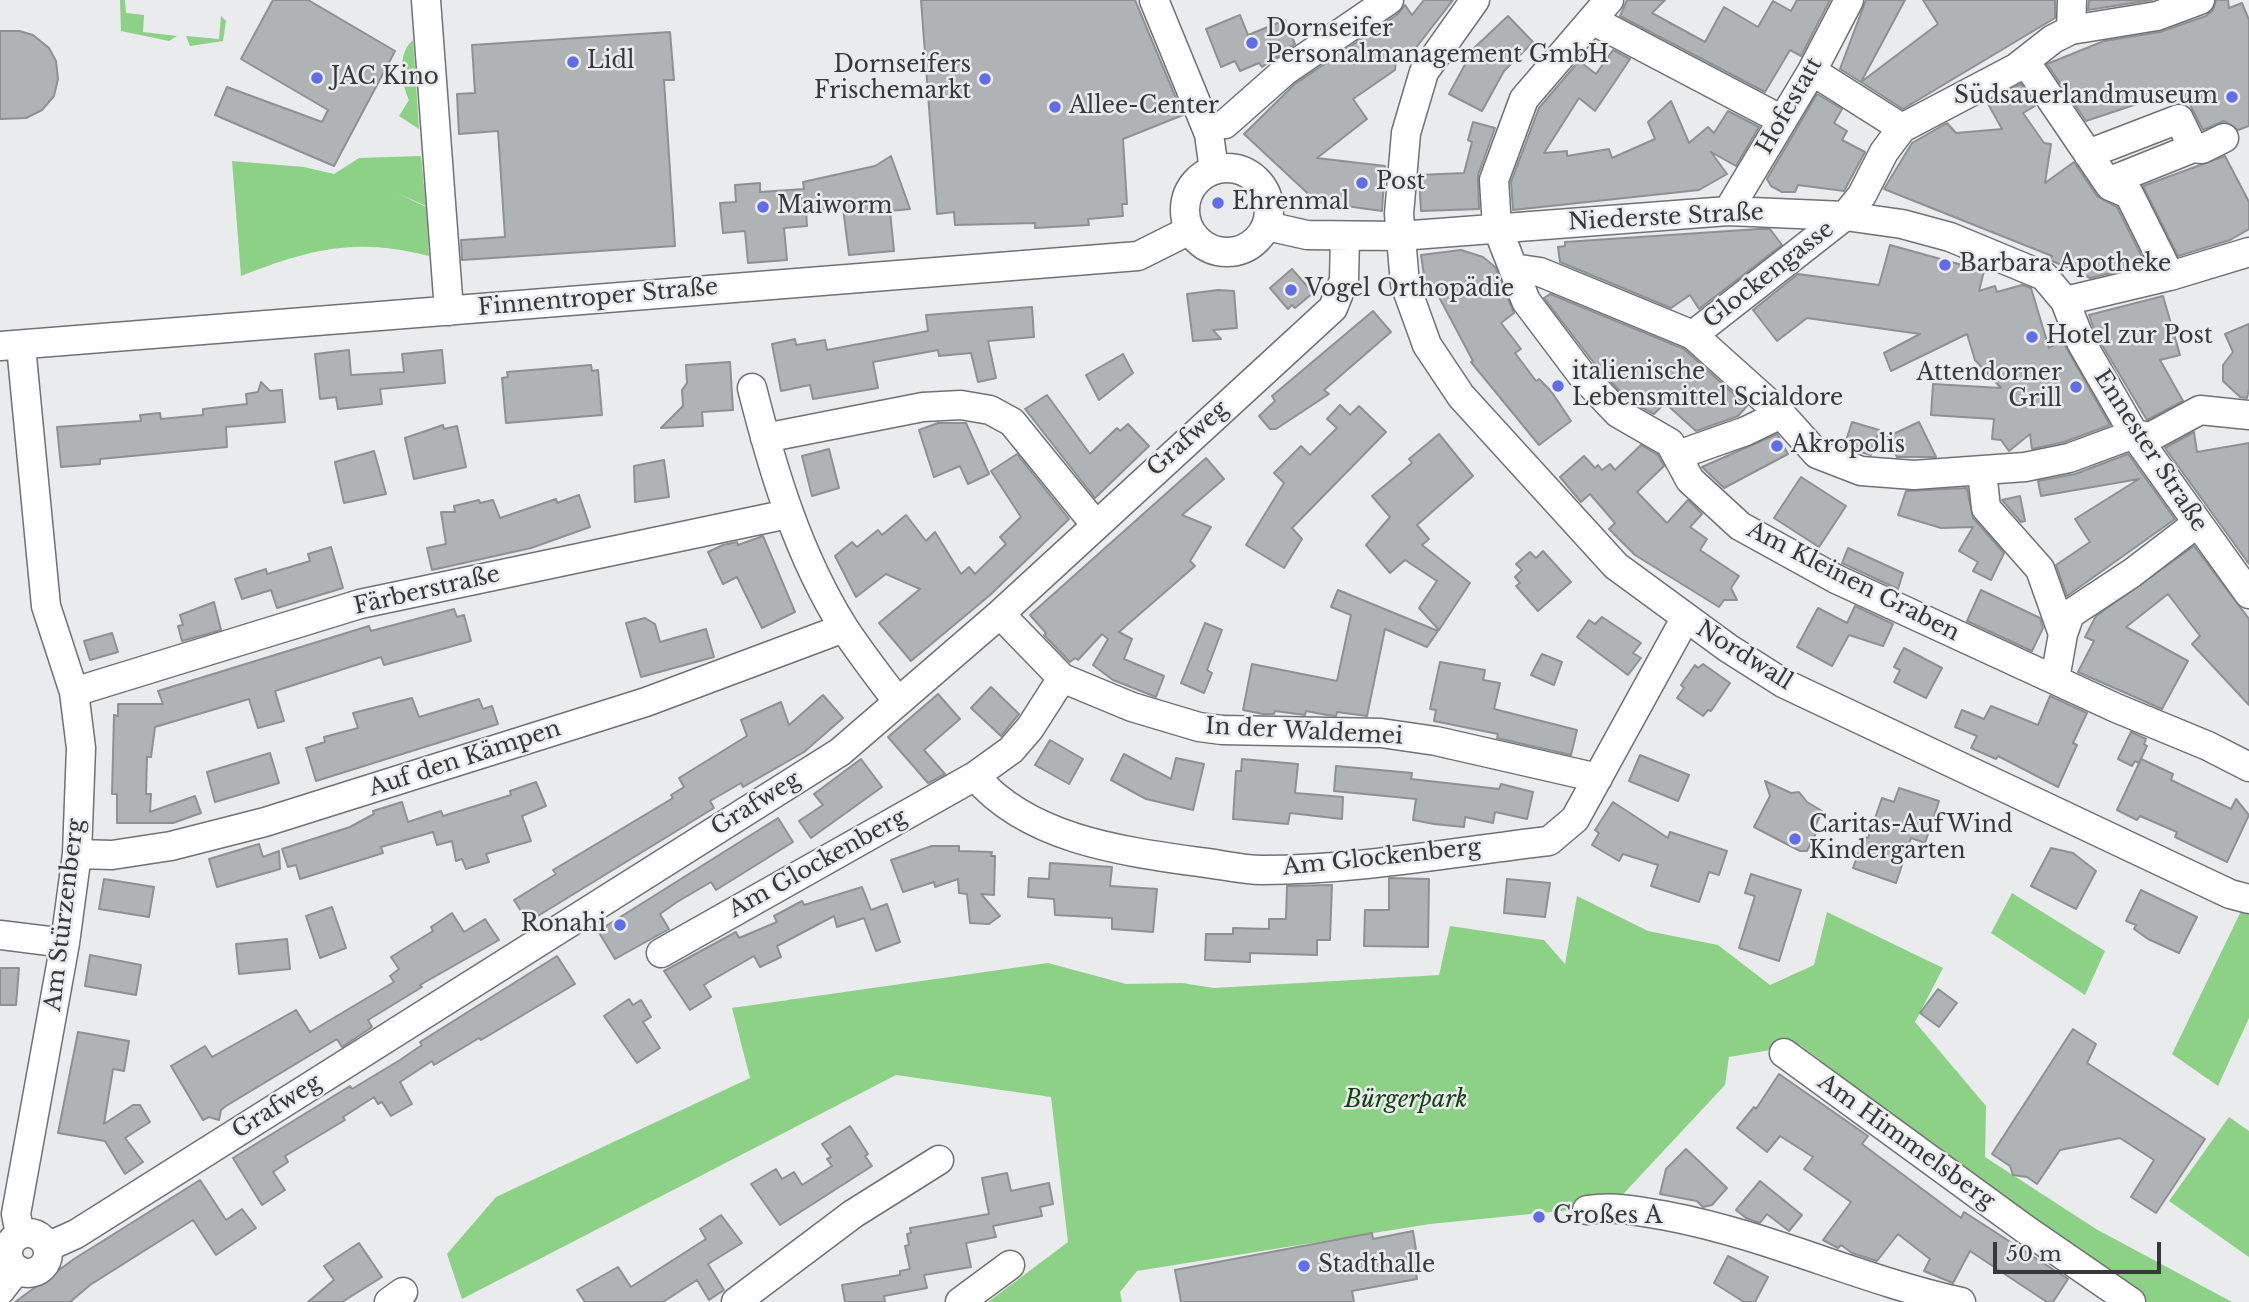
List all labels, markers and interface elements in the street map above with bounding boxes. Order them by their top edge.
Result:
place label: Dornseifer Personalmanagement GmbH [1266,16,1609,70]
marker: Dornseifer Personalmanagement GmbH [1244,35,1260,51]
place label: Lidl [587,48,635,76]
place label: Dornseifers Frischemarkt [814,52,971,106]
street label: Hofestatt [1751,53,1829,159]
marker: Lidl [565,54,581,70]
place label: JAC Kino [331,64,439,92]
marker: JAC Kino [309,70,325,86]
marker: Dornseifers Frischemarkt [977,71,993,87]
place label: Südsauerlandmuseum [1954,83,2218,111]
marker: Südsauerlandmuseum [2224,89,2240,105]
place label: Allee-Center [1069,93,1219,121]
marker: Allee-Center [1047,99,1063,115]
place label: Post [1376,169,1425,197]
marker: Post [1354,175,1370,191]
place label: Ehrenmal [1232,189,1349,217]
place label: Maiworm [777,193,892,221]
marker: Ehrenmal [1210,195,1226,211]
marker: Maiworm [755,199,771,215]
street label: Niederste Straße [1567,199,1765,237]
street label: Glockengasse [1698,216,1840,334]
place label: Barbara Apotheke [1959,251,2171,279]
marker: Barbara Apotheke [1937,257,1953,273]
street label: Finnentroper Straße [477,274,719,322]
place label: Vogel Orthopädie [1305,276,1514,304]
marker: Vogel Orthopädie [1283,282,1299,298]
place label: Hotel zur Post [2046,323,2213,351]
marker: Hotel zur Post [2024,329,2040,345]
place label: italienische Lebensmittel Scialdore [1572,359,1843,413]
place label: Attendorner Grill [1916,360,2062,414]
street label: Ennester Straße [2087,365,2213,537]
marker: italienische Lebensmittel Scialdore [1550,378,1566,394]
marker: Attendorner Grill [2068,379,2084,395]
street label: Grafweg [1142,396,1234,482]
place label: Akropolis [1791,432,1905,460]
marker: Akropolis [1769,438,1785,454]
street label: Am Kleinen Graben [1742,516,1964,648]
street label: Färberstraße [351,561,503,621]
street label: Nordwall [1691,616,1797,696]
street label: In der Waldemei [1204,713,1404,751]
street label: Auf den Kämpen [366,715,564,803]
street label: Grafweg [707,766,805,842]
street label: Am Glockenberg [724,804,912,924]
place label: Caritas-AufWind Kindergarten [1809,812,2013,866]
street label: Am Stürzenberg [40,817,90,1013]
marker: Caritas-AufWind Kindergarten [1787,831,1803,847]
street label: Am Glockenberg [1282,834,1482,882]
place label: Ronahi [521,911,606,939]
marker: Ronahi [612,917,628,933]
street label: Grafweg [228,1069,326,1145]
street label: Am Himmelsberg [1812,1069,2000,1215]
park label: Bürgerpark [1345,1087,1467,1115]
place label: Großes A [1553,1203,1662,1231]
marker: Großes A [1531,1209,1547,1225]
scale bar [1997,1228,2165,1272]
text: 50 m [2006,1241,2061,1267]
place label: Stadthalle [1318,1252,1435,1280]
marker: Stadthalle [1296,1258,1312,1274]

